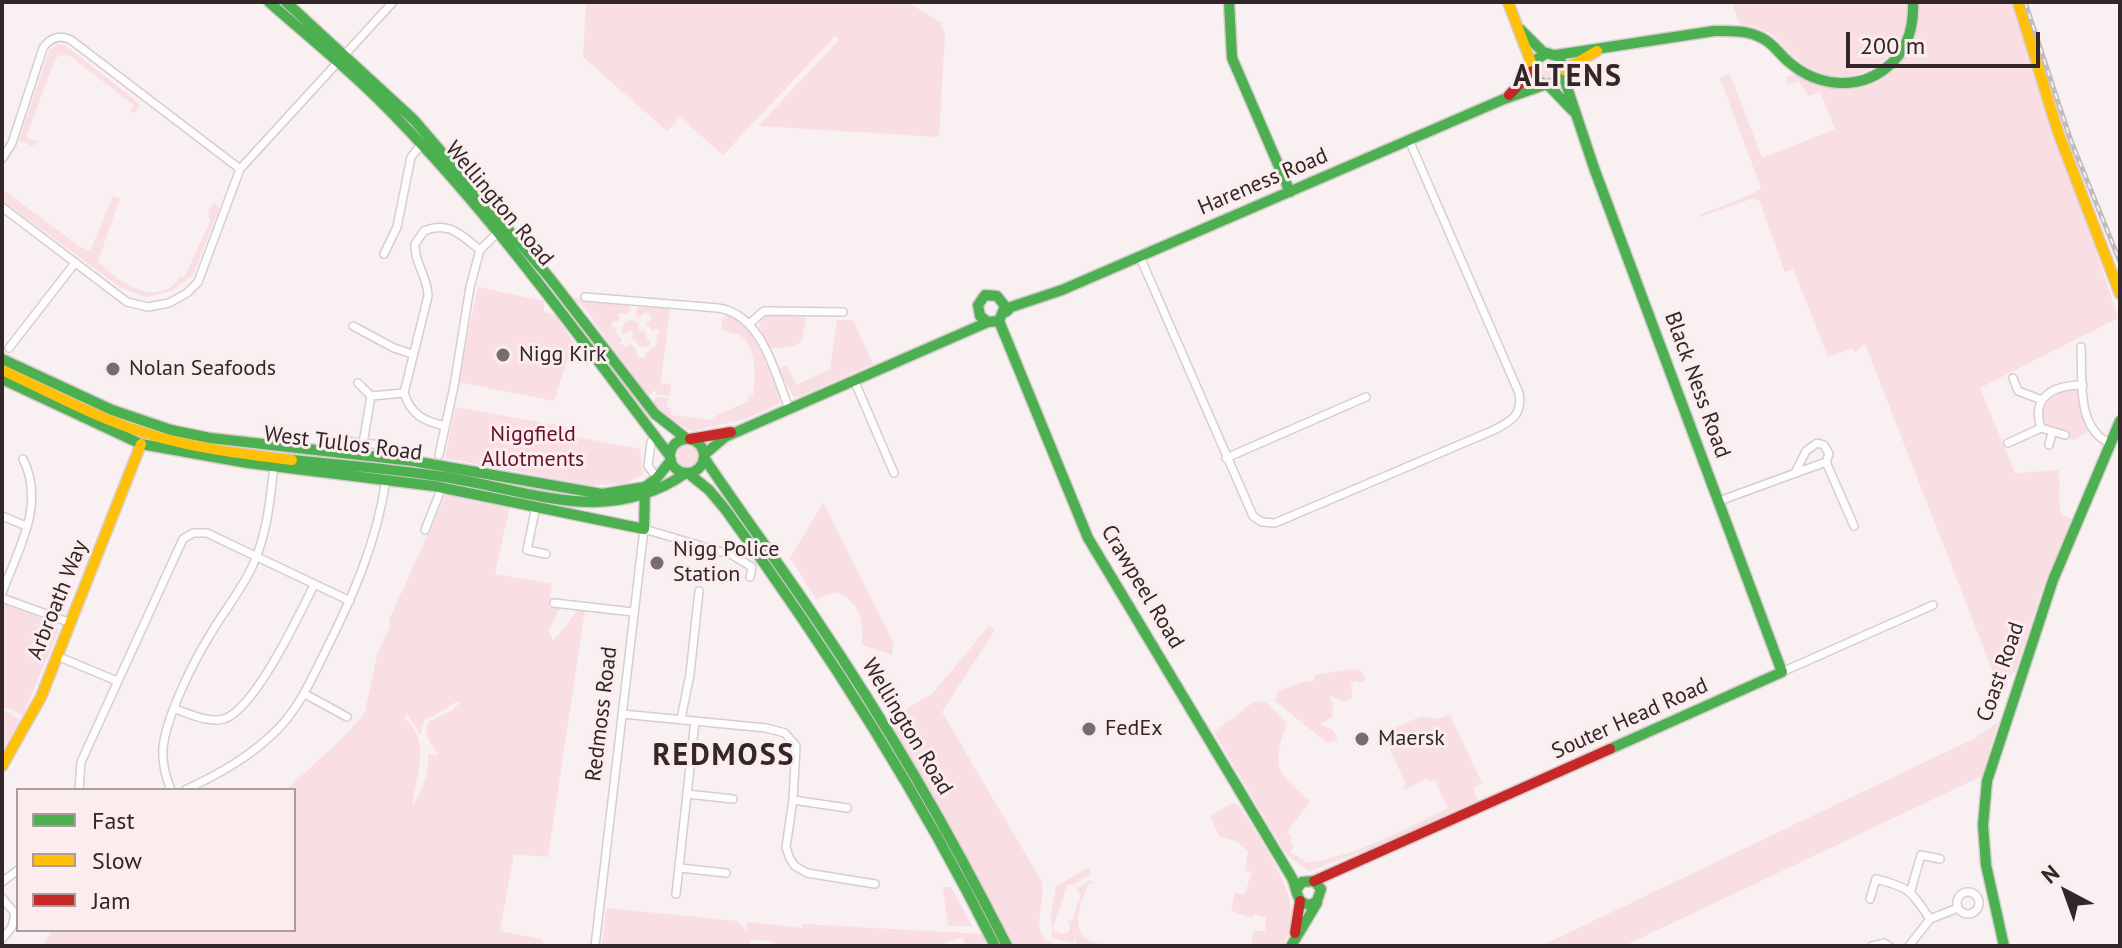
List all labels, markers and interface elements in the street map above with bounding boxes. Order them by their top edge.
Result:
scale bar [1850,16,2044,66]
text: 200 m [1860,30,1925,61]
district label: ALTENS [1513,59,1623,95]
street label: Wellington Road [439,136,559,272]
street label: Hareness Road [1194,143,1332,221]
street label: Black Ness Road [1658,308,1736,462]
place label: Nigg Kirk [519,342,607,368]
marker: Nigg Kirk [494,346,512,364]
place label: Nolan Seafoods [129,356,276,382]
marker: Nolan Seafoods [104,360,122,378]
street label: West Tullos Road [262,421,424,467]
park label: Niggfield Allotments [482,422,584,474]
street label: Crawpeel Road [1095,520,1189,654]
street label: Arbroath Way [22,537,94,663]
place label: Nigg Police Station [673,537,779,588]
marker: Nigg Police Station [648,554,666,572]
street label: Coast Road [1972,619,2030,725]
street label: Redmoss Road [581,645,623,783]
street label: Wellington Road [856,654,958,800]
street label: Souter Head Road [1548,673,1712,765]
place label: FedEx [1105,716,1163,742]
marker: FedEx [1080,720,1098,738]
place label: Maersk [1378,726,1445,752]
marker: Maersk [1353,730,1371,748]
district label: REDMOSS [652,738,796,774]
legend [16,788,296,932]
text: Fast [92,805,135,836]
text: Slow [92,845,142,876]
north arrow [2026,852,2106,932]
text: N [2036,859,2065,889]
text: Jam [92,885,130,916]

